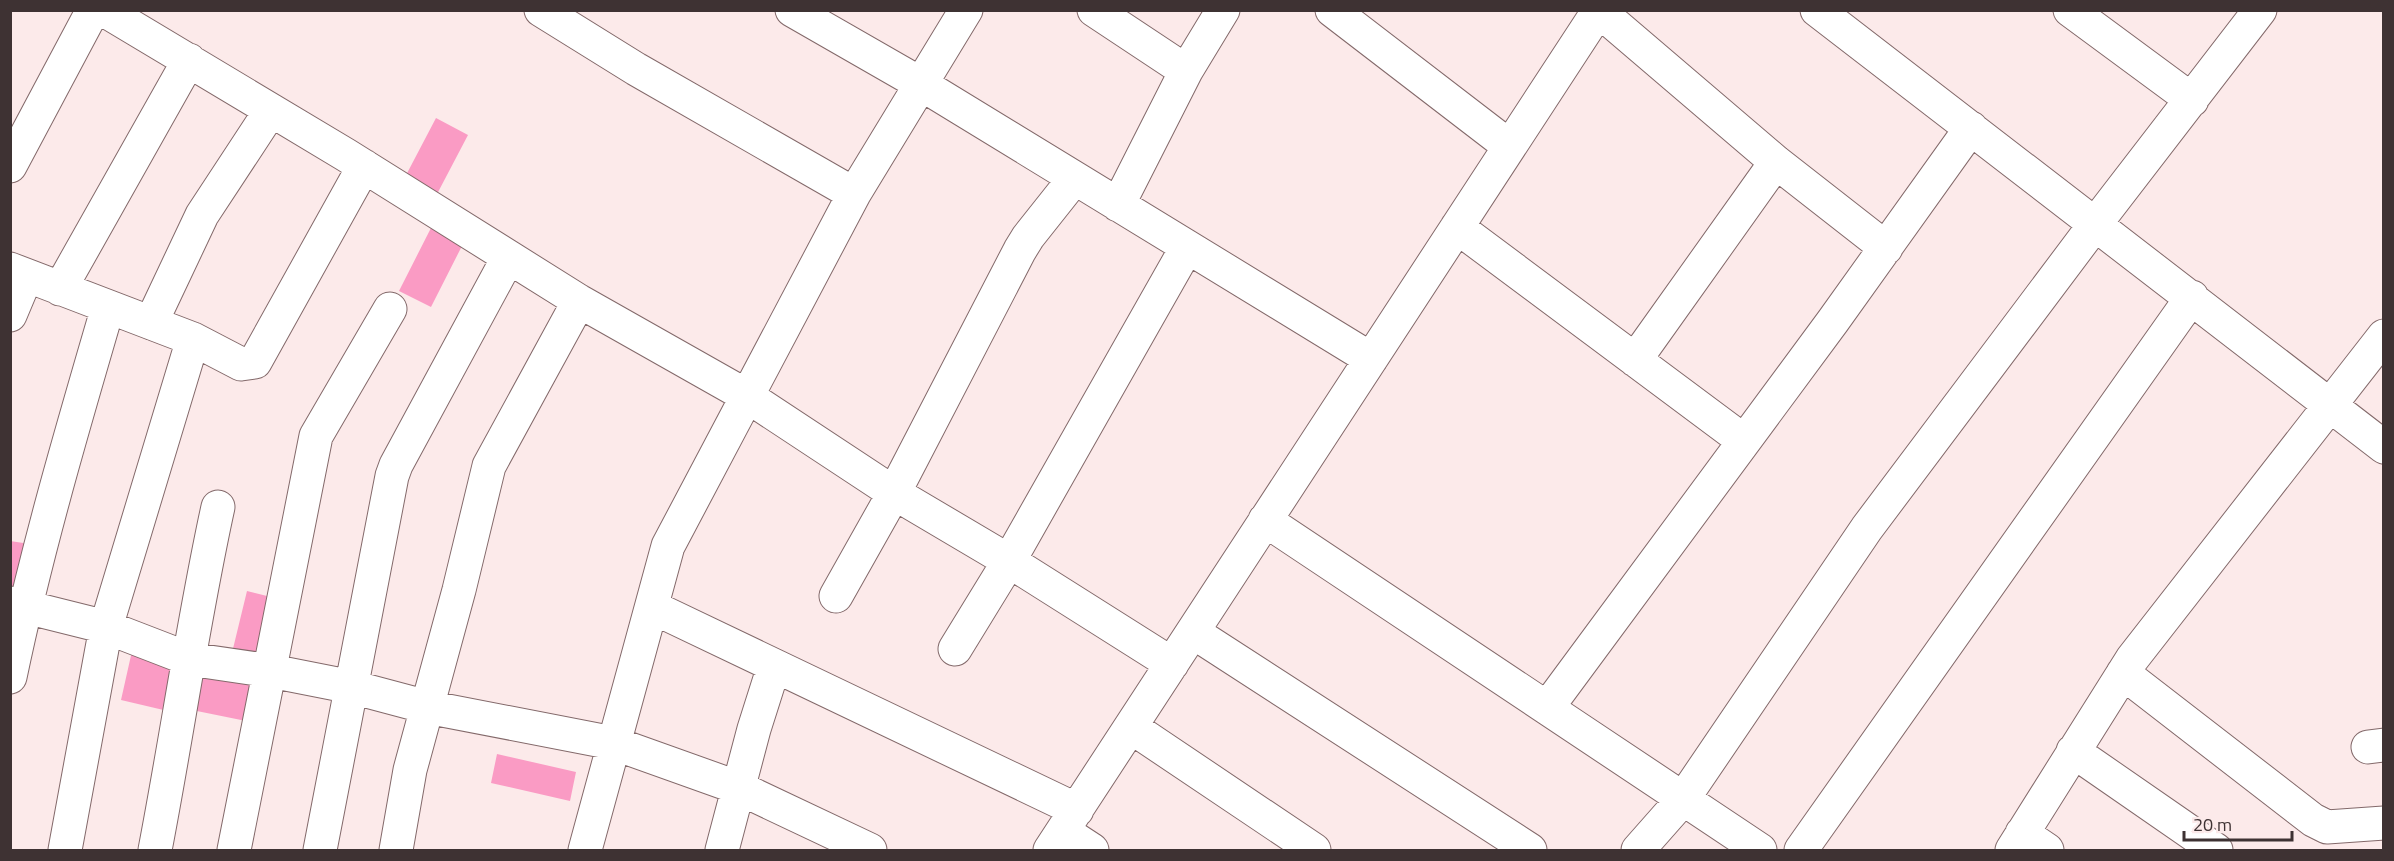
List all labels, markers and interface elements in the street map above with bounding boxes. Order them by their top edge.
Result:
scale bar [2184,804,2292,842]
text: 20 m [2193,811,2232,838]

